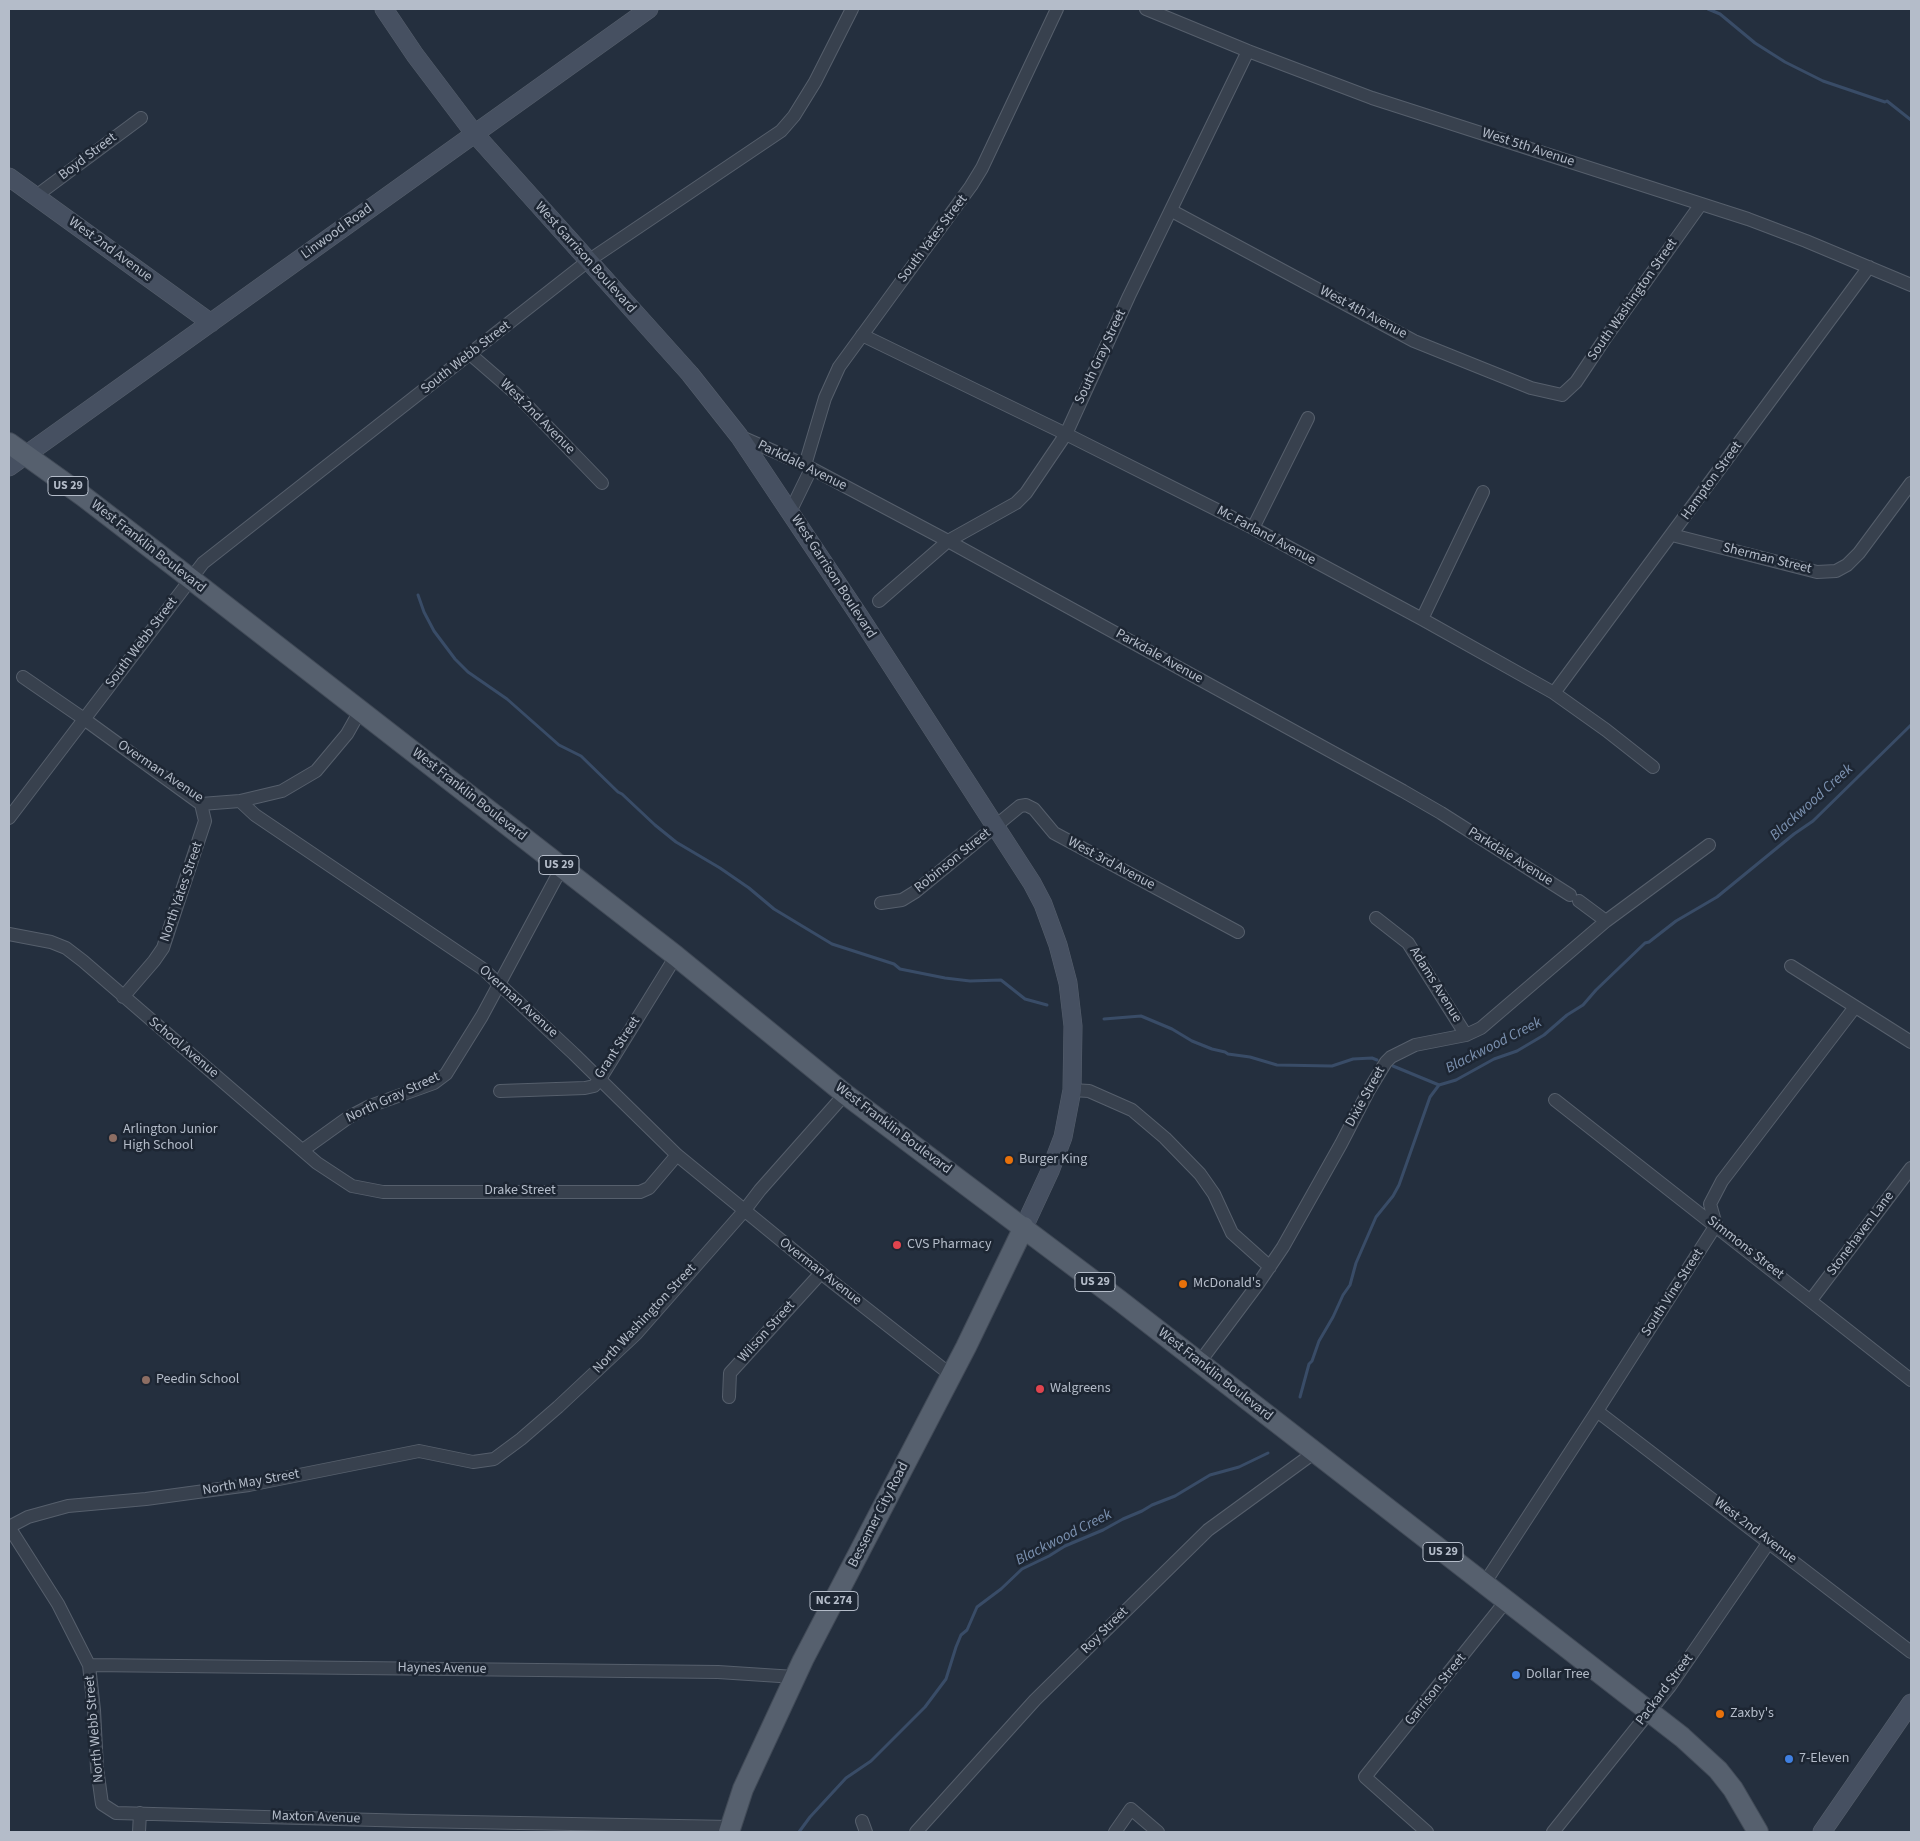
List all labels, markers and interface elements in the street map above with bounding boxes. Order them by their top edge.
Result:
street label: West 5th Avenue [1480,125,1576,171]
street label: Boyd Street [56,130,120,184]
street label: South Yates Street [895,192,971,286]
street label: West Garrison Boulevard [531,199,639,317]
street label: Linwood Road [298,201,376,263]
street label: West 2nd Avenue [65,214,155,286]
street label: South Washington Street [1585,236,1681,364]
street label: West 4th Avenue [1317,283,1409,343]
street label: South Gray Street [1072,307,1130,407]
street label: South Webb Street [418,318,514,398]
street label: West 2nd Avenue [496,376,578,458]
street label: Parkdale Avenue [755,437,849,495]
street label: Hampton Street [1678,438,1746,524]
road number: US 29 [48,476,88,496]
street label: West Franklin Boulevard [87,497,209,597]
street label: Mc Farland Avenue [1214,503,1318,569]
street label: West Garrison Boulevard [787,512,879,642]
street label: Sherman Street [1721,540,1813,578]
street label: South Webb Street [102,594,182,692]
street label: Parkdale Avenue [1112,626,1206,688]
street label: Overman Avenue [114,737,206,807]
street label: West Franklin Boulevard [408,745,530,845]
water label: Blackwood Creek [1767,761,1857,845]
street label: Parkdale Avenue [1464,824,1556,890]
street label: Robinson Street [911,825,995,897]
street label: West 3rd Avenue [1064,834,1158,894]
street label: North Yates Street [157,840,207,944]
road number: US 29 [539,856,579,874]
street label: Adams Avenue [1405,944,1465,1026]
street label: Overman Avenue [475,962,561,1042]
street label: School Avenue [145,1014,221,1082]
street label: Grant Street [592,1014,644,1082]
water label: Blackwood Creek [1443,1014,1545,1078]
street label: Dixie Street [1343,1064,1389,1130]
street label: North Gray Street [344,1069,442,1127]
street label: West Franklin Boulevard [832,1080,954,1178]
place label: Arlington Junior High School [123,1122,218,1154]
marker: Arlington Junior High School [107,1132,119,1144]
place label: Burger King [1019,1152,1087,1168]
marker: Burger King [1003,1154,1015,1166]
street label: Drake Street [484,1183,556,1199]
street label: Stonehaven Lane [1824,1189,1898,1279]
street label: Simmons Street [1703,1213,1787,1283]
street label: Overman Avenue [775,1235,865,1309]
place label: CVS Pharmacy [907,1237,991,1253]
marker: CVS Pharmacy [891,1239,903,1251]
street label: South Vine Street [1638,1246,1708,1340]
street label: North Washington Street [590,1261,700,1377]
road number: US 29 [1075,1272,1115,1291]
place label: McDonald's [1193,1276,1261,1292]
marker: McDonald's [1177,1278,1189,1290]
street label: Wilson Street [735,1298,799,1366]
street label: West Franklin Boulevard [1154,1325,1276,1425]
place label: Peedin School [156,1372,239,1388]
marker: Peedin School [140,1374,152,1386]
place label: Walgreens [1050,1381,1111,1397]
marker: Walgreens [1034,1383,1046,1395]
street label: Bessemer City Road [845,1460,913,1570]
street label: North May Street [201,1466,301,1500]
street label: West 2nd Avenue [1710,1494,1800,1568]
water label: Blackwood Creek [1013,1506,1115,1570]
road number: US 29 [1423,1542,1463,1561]
road number: NC 274 [810,1592,858,1610]
street label: Roy Street [1078,1604,1132,1658]
street label: Garrison Street [1402,1651,1470,1729]
street label: Packard Street [1633,1651,1697,1729]
street label: Haynes Avenue [397,1660,487,1678]
place label: Dollar Tree [1526,1667,1590,1683]
marker: Dollar Tree [1510,1669,1522,1681]
street label: North Webb Street [82,1674,108,1784]
place label: Zaxby's [1730,1706,1774,1722]
marker: Zaxby's [1714,1708,1726,1720]
place label: 7-Eleven [1799,1751,1849,1767]
marker: 7-Eleven [1783,1753,1795,1765]
street label: Maxton Avenue [271,1808,361,1828]

